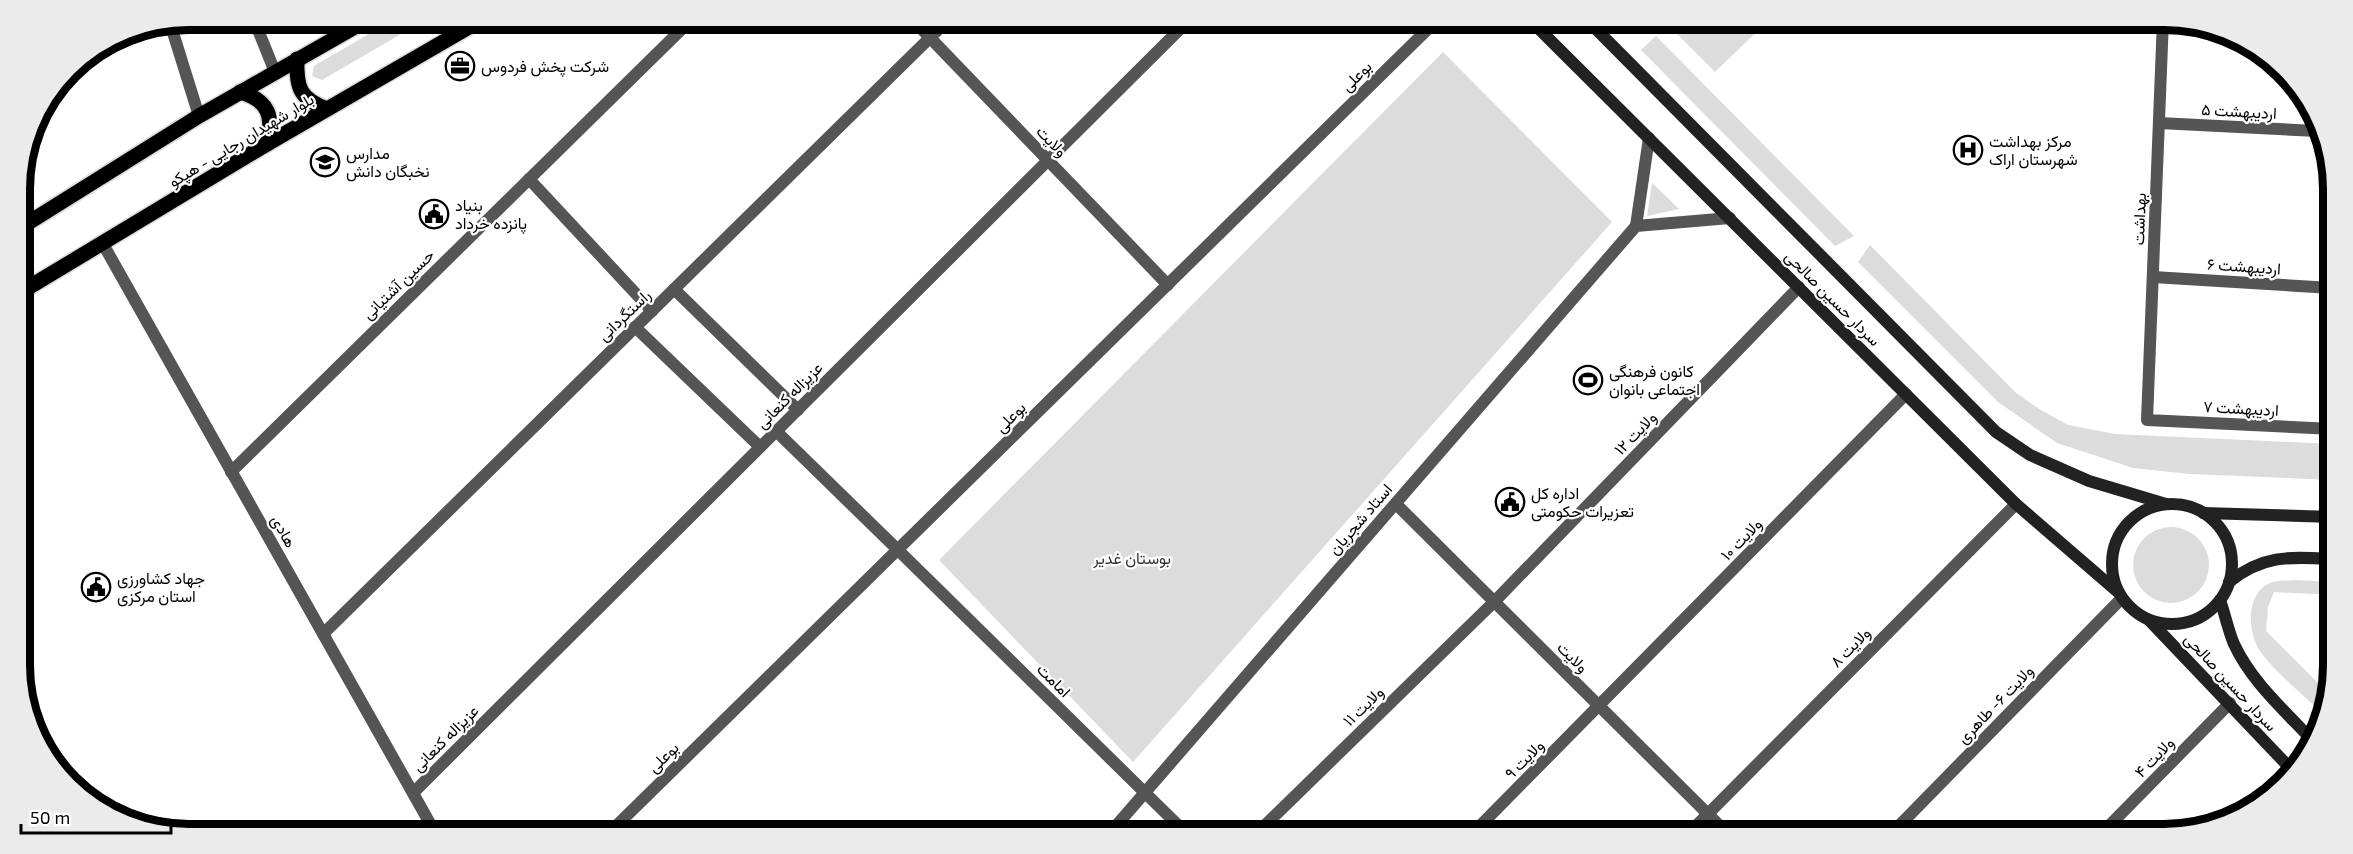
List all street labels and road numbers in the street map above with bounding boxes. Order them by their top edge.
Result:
street label: بوعلی [1336,56,1376,96]
street label: بلوار شهیدان رجایی - هپکو [165,89,318,193]
street label: اردیبهشت ۵ [2201,99,2277,124]
street label: ولایت [1032,121,1072,162]
street label: بهداشت [2128,192,2151,246]
street label: حسین آشتیانی [358,244,439,324]
street label: سردار حسین صالحی [1780,246,1885,351]
street label: اردیبهشت ۶ [2206,253,2282,280]
street label: راستگردانی [593,285,655,346]
street label: عزیزاله کنعانی [751,357,827,433]
street label: اردیبهشت ۷ [2203,396,2279,421]
street label: بوعلی [990,397,1030,437]
street label: ولایت ۱۲ [1610,407,1661,460]
street label: استاد شجریان [1324,479,1397,559]
street label: هادی [266,511,301,551]
street label: ولایت ۱۰ [1716,514,1767,565]
street label: ولایت ۸ [1826,623,1875,672]
street label: سردار حسین صالحی [2180,629,2282,736]
street label: ولایت [1552,637,1593,678]
street label: امامت [1034,659,1075,700]
street label: ولایت ۶- طاهری [1953,661,2038,748]
street label: ولایت ۱۱ [1338,682,1388,731]
street label: عزیزاله کنعانی [407,700,483,776]
street label: ولایت ۴ [2130,733,2179,782]
street label: ولایت ۹ [1500,735,1549,784]
street label: بوعلی [643,737,683,777]

